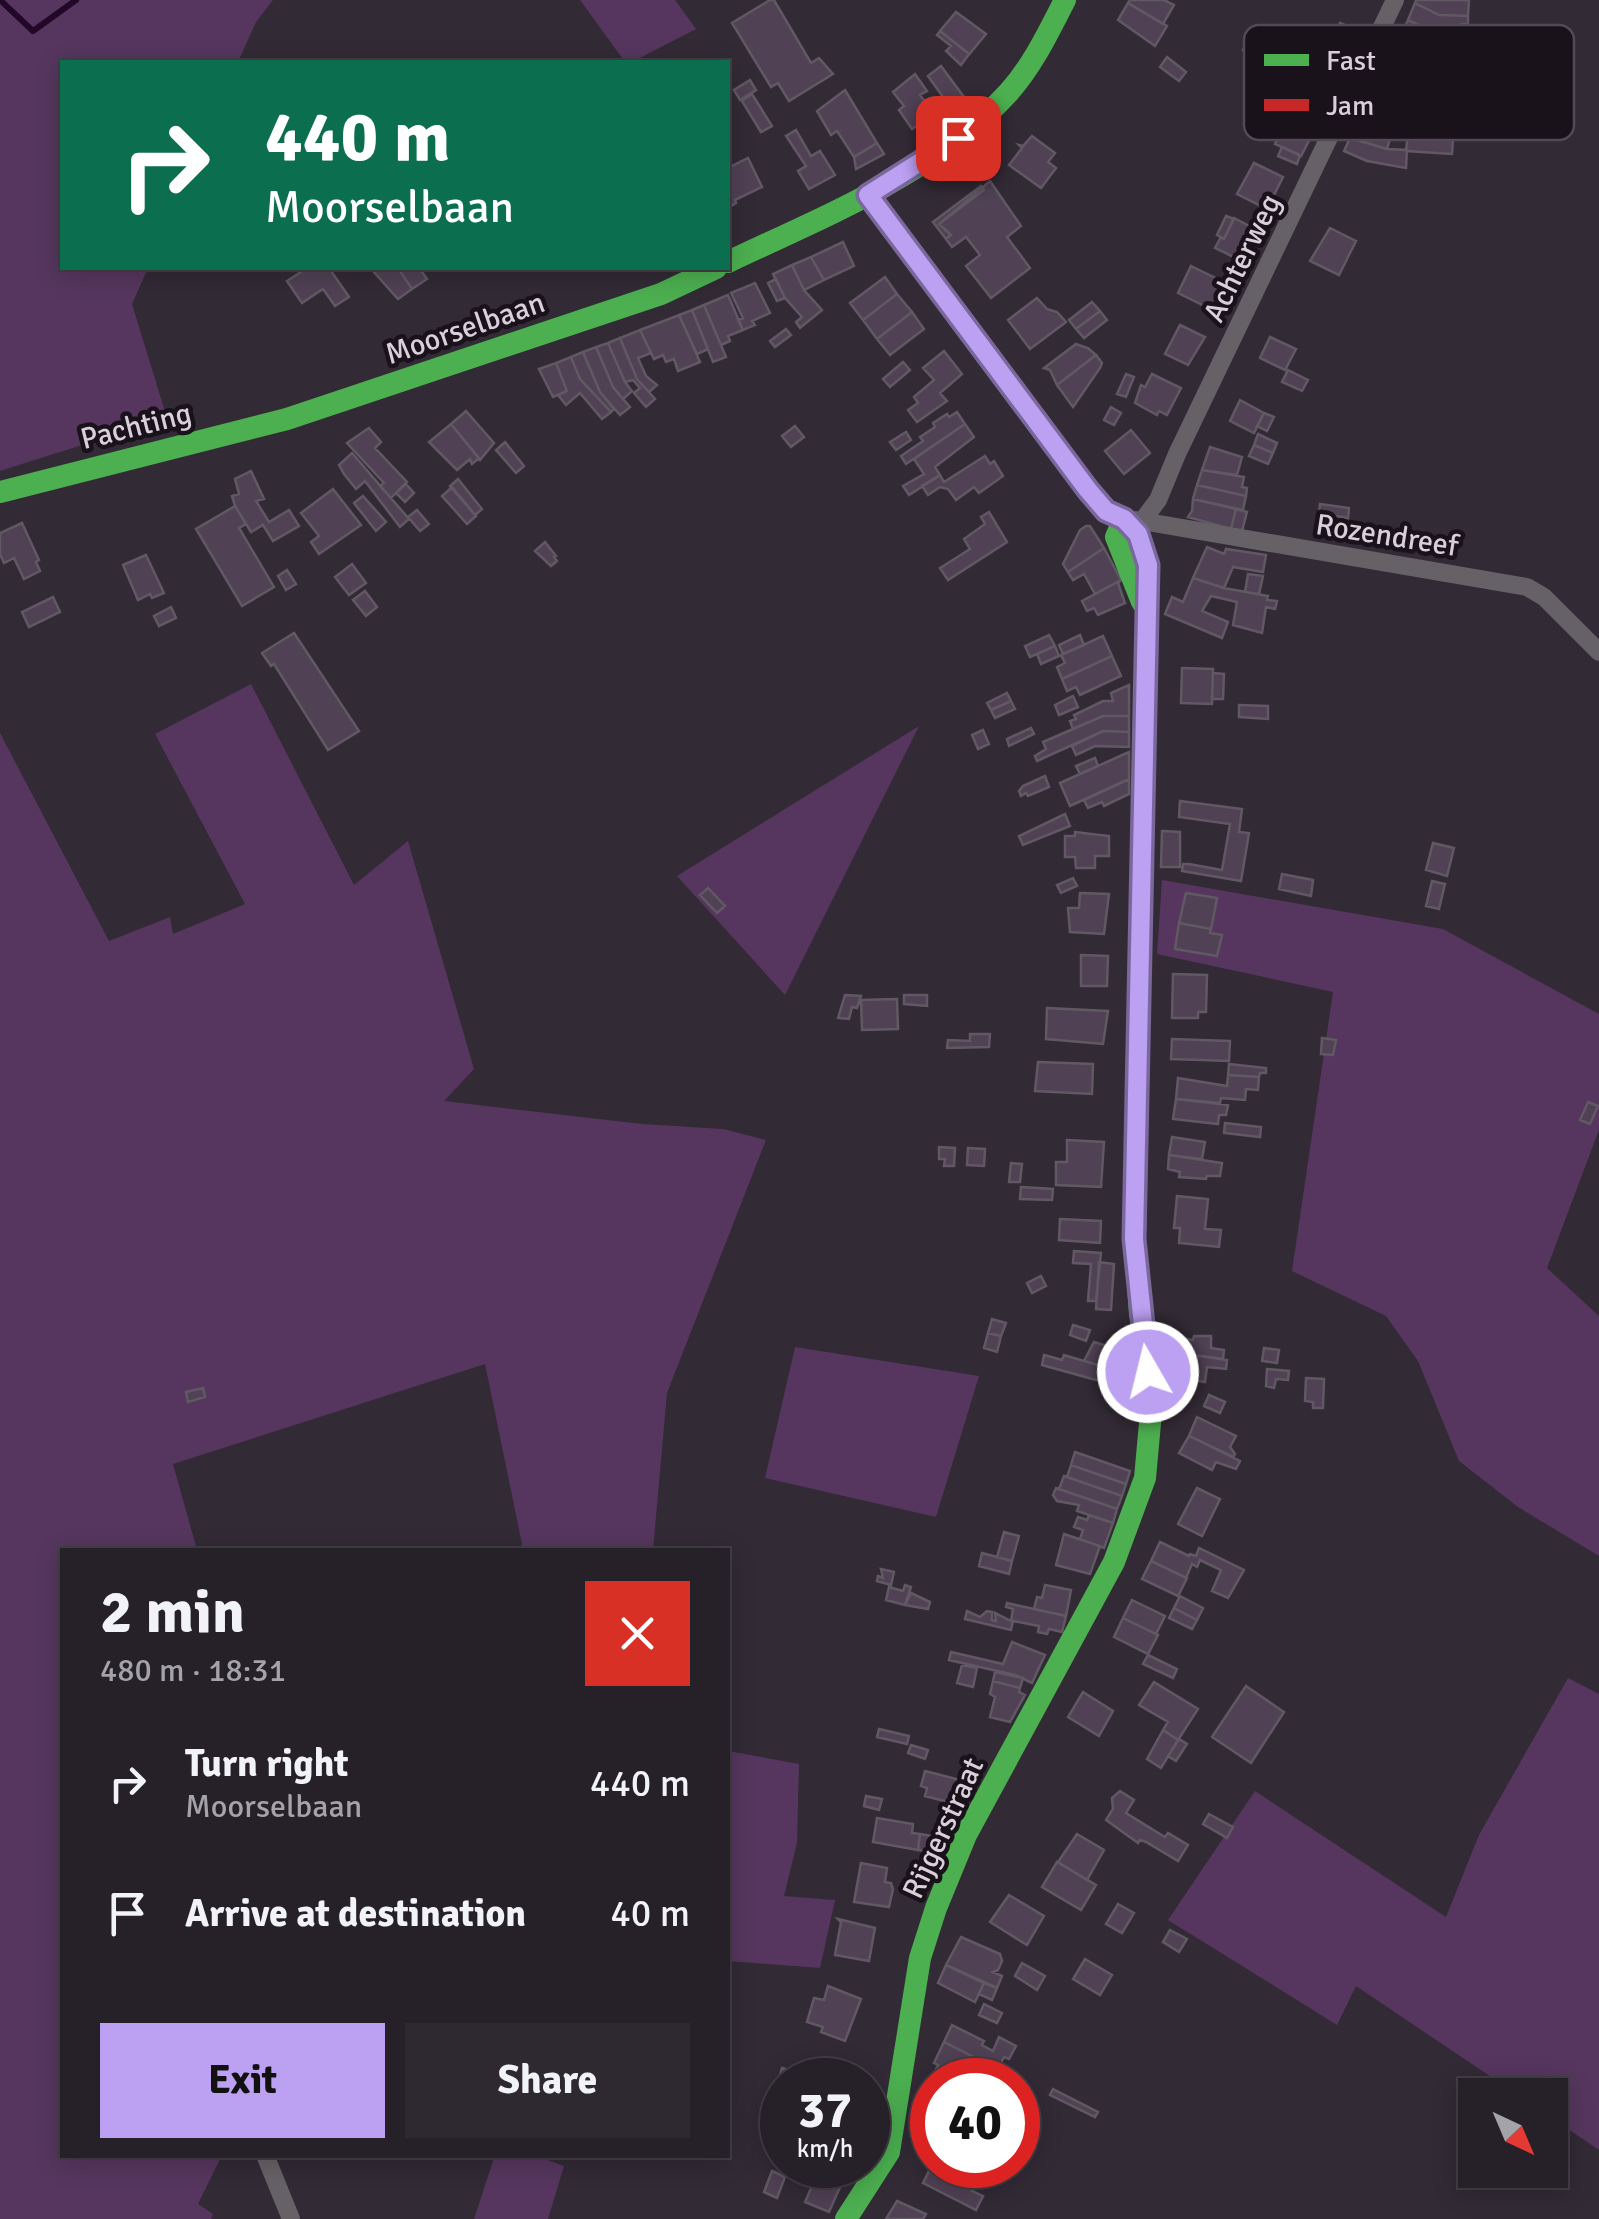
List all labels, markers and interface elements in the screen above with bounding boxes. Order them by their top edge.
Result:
legend [1244,25,1574,140]
text: Fast [1326,44,1376,78]
text: Jam [1326,89,1374,123]
text: 440 m [265,94,450,180]
pin [916,96,1001,181]
icon: right [100,100,230,230]
icon: arrive [931,111,986,166]
text: Moorselbaan [265,180,514,235]
street label: Achterweg [1196,188,1289,328]
street label: Moorselbaan [381,284,550,373]
street label: Pachting [77,395,195,458]
street label: Rozendreef [1313,506,1463,565]
position arrow [1096,1320,1200,1424]
text: 2 min [100,1576,245,1650]
button: close [585,1581,690,1686]
text: 480 m · 18:31 [100,1651,286,1690]
text: Turn right [185,1740,349,1787]
street label: Rijgerstraat [895,1752,992,1905]
icon: right [100,1756,155,1811]
text: 440 m [590,1760,690,1807]
text: Moorselbaan [185,1787,362,1826]
icon: arrive [100,1886,155,1941]
text: Arrive at destination [185,1890,526,1937]
text: 40 m [610,1890,690,1937]
button: Exit [100,2023,385,2138]
button: Share [405,2023,690,2138]
speed limit sign: 40 [910,2058,1040,2188]
north arrow [1458,2078,1568,2188]
map controls [1458,2078,1568,2188]
text: 37 [798,2080,852,2142]
text: km/h [797,2133,853,2164]

